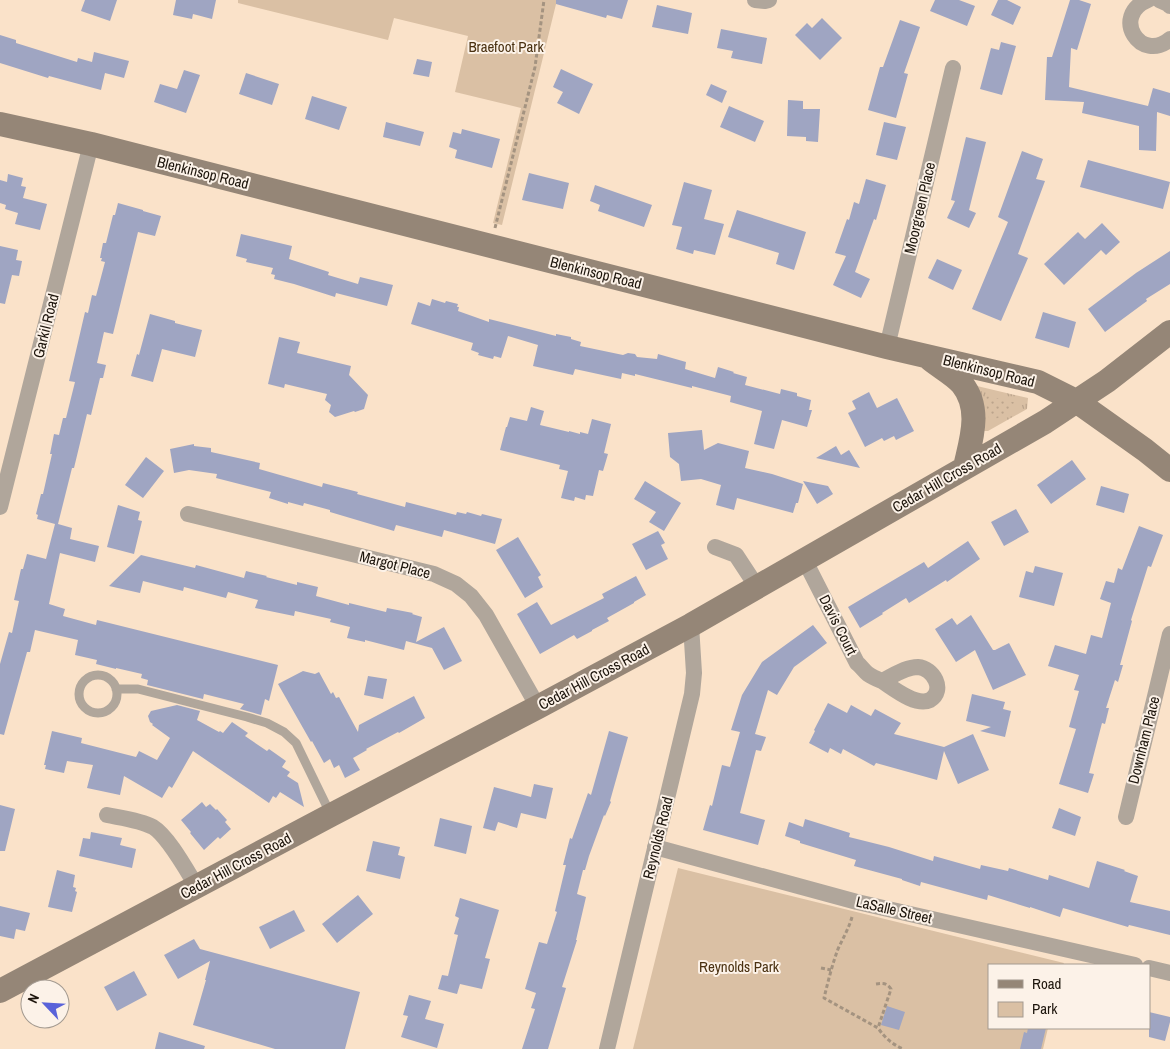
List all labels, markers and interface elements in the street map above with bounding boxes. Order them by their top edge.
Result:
park label: Braefoot Park [468,36,544,57]
street label: Blenkinsop Road [155,151,251,194]
street label: Moorgreen Place [899,160,940,256]
street label: Blenkinsop Road [548,251,644,294]
street label: Garkil Road [27,291,64,360]
street label: Blenkinsop Road [941,349,1037,392]
street label: Cedar Hill Cross Road [888,438,1005,517]
street label: Margot Place [357,546,433,584]
street label: Davis Court [814,591,863,659]
street label: Cedar Hill Cross Road [535,638,653,715]
street label: Downham Place [1122,694,1165,786]
street label: Reynolds Road [637,795,678,881]
street label: Cedar Hill Cross Road [177,827,295,904]
street label: LaSalle Street [854,891,935,929]
park label: Reynolds Park [699,956,780,977]
legend [988,964,1150,1029]
text: Road [1032,973,1061,994]
north arrow [20,979,70,1029]
text: N [23,991,43,1006]
text: Park [1032,998,1058,1019]

